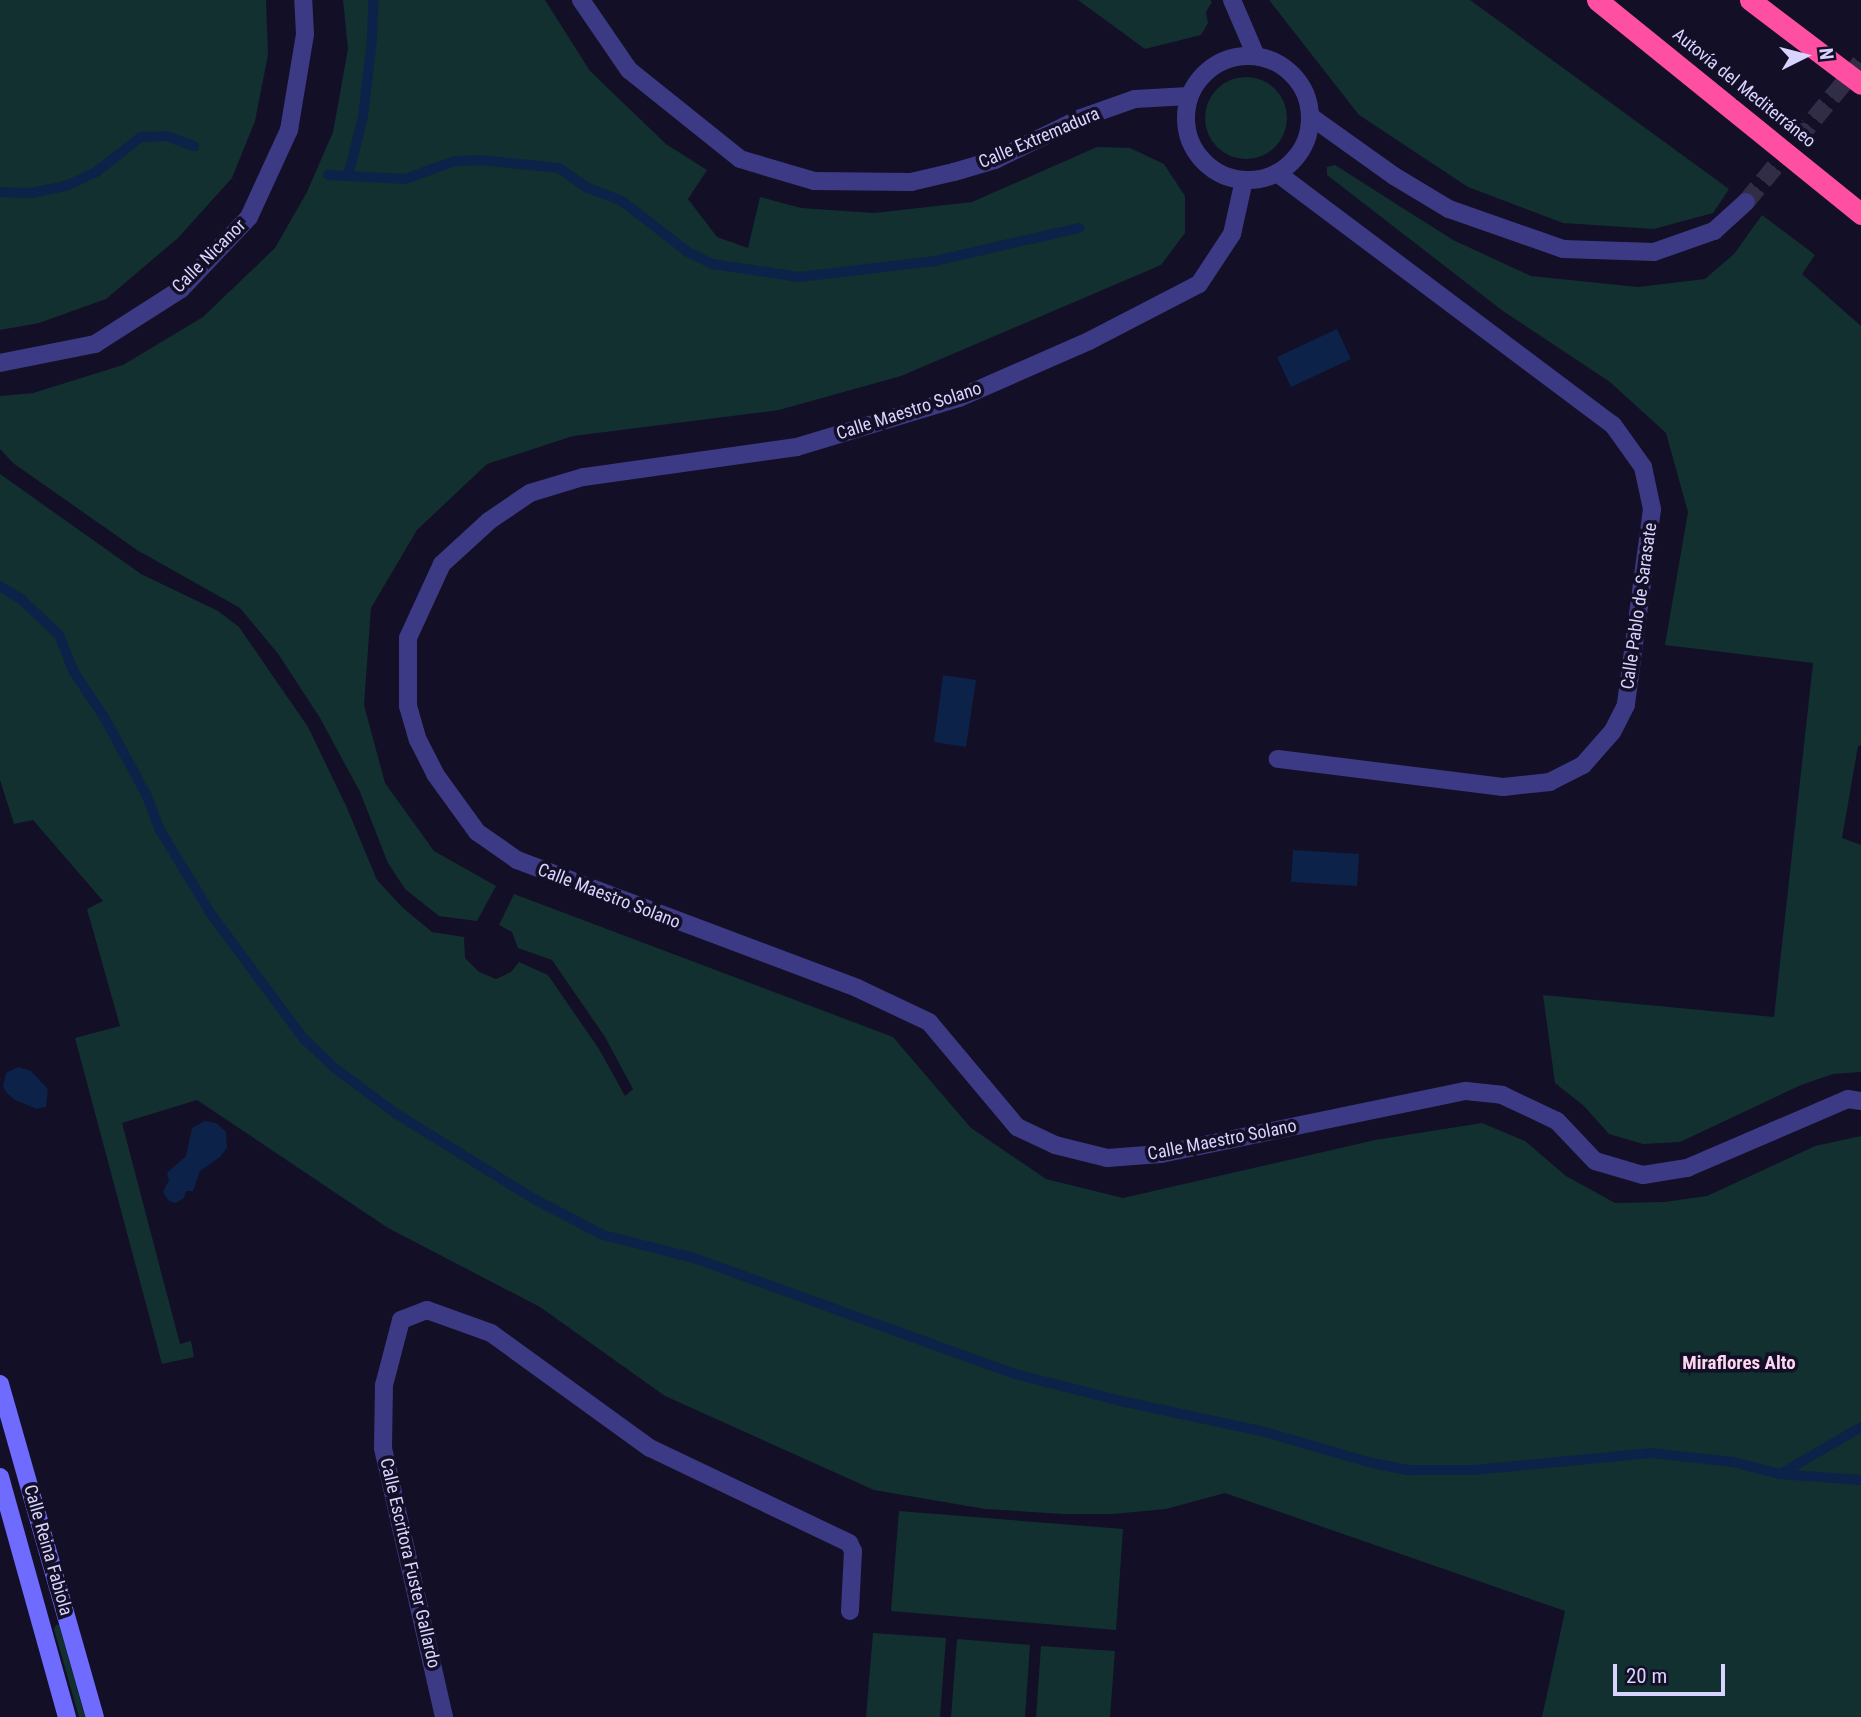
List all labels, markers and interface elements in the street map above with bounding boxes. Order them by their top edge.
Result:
north arrow [1770,21,1840,91]
street label: Autovía del Mediterráneo [1668,24,1820,152]
text: N [1814,47,1838,61]
street label: Calle Extremadura [975,103,1103,173]
street label: Calle Nicanor [168,215,250,297]
street label: Calle Maestro Solano [834,377,984,445]
street label: Calle Pablo de Sarasate [1617,521,1661,691]
street label: Calle Maestro Solano [535,859,683,933]
street label: Calle Maestro Solano [1146,1115,1298,1165]
district label: Miraflores Alto [1682,1352,1796,1374]
street label: Calle Escritora Fuster Gallardo [375,1456,445,1670]
street label: Calle Reina Fabiola [19,1482,77,1618]
scale bar [1616,1650,1728,1694]
text: 20 m [1626,1664,1667,1688]

